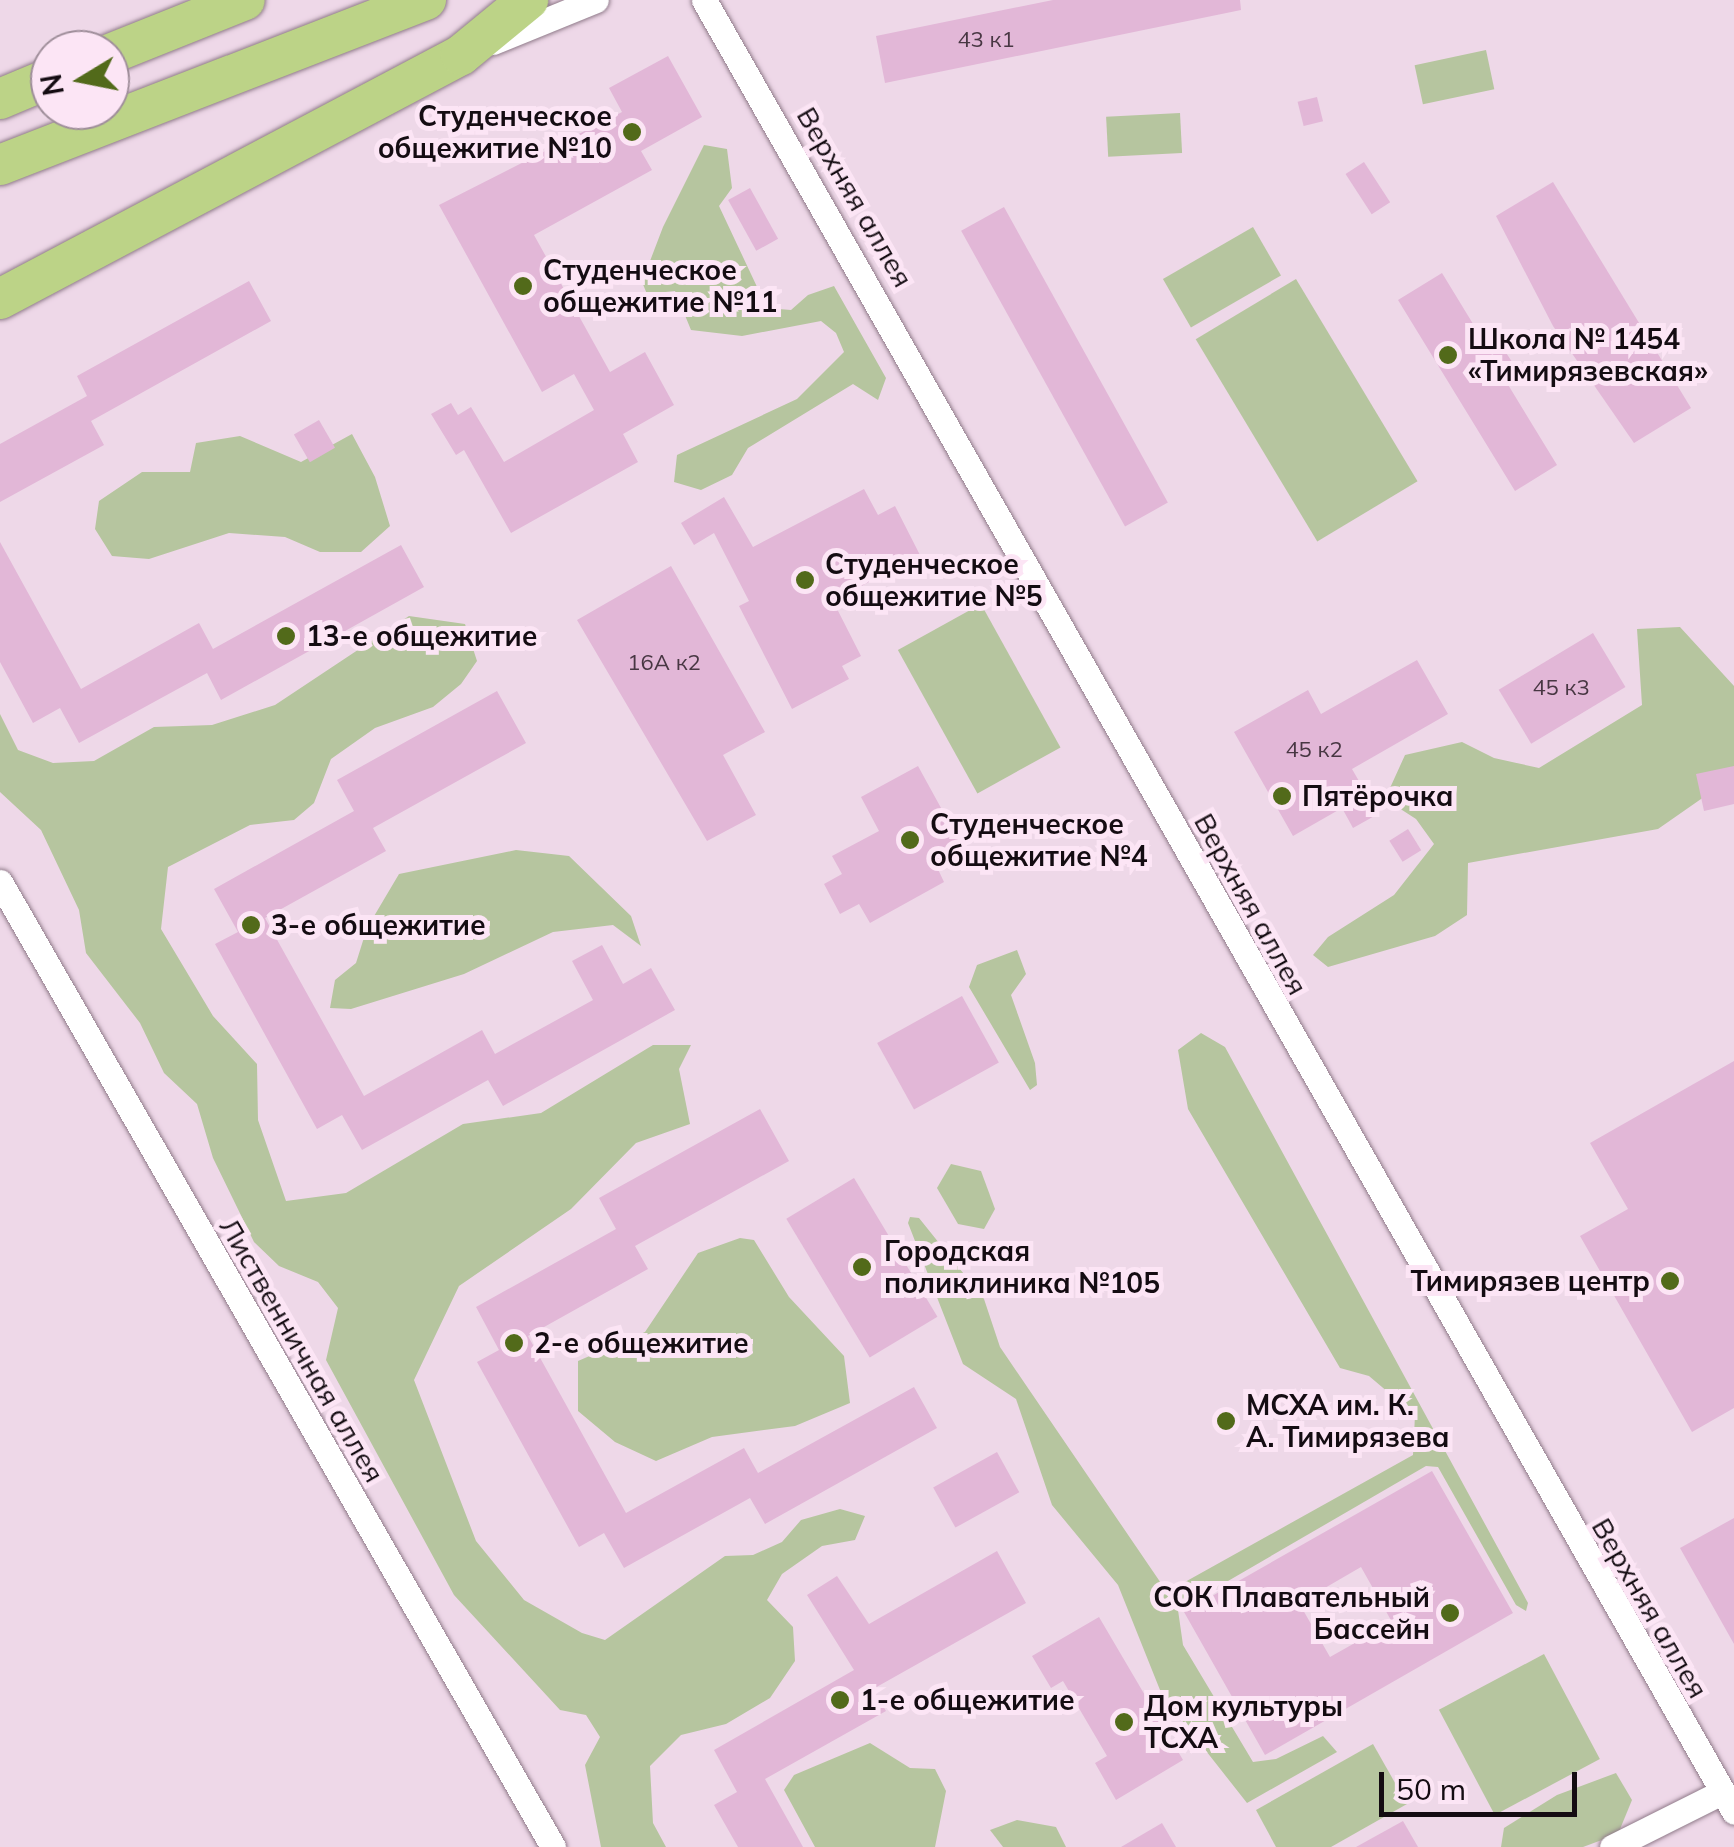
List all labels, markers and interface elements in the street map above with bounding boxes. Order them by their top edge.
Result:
house number: 43 к1 [957,27,1015,53]
north arrow [30,30,130,130]
text: N [33,72,71,98]
place label: Студенческое общежитие №10 [378,99,612,165]
street label: Верхняя аллея [790,101,920,293]
marker: Студенческое общежитие №10 [621,121,643,143]
place label: Студенческое общежитие №11 [543,253,777,319]
marker: Студенческое общежитие №11 [512,275,534,297]
place label: Школа № 1454 «Тимирязевская» [1468,322,1708,388]
marker: Школа № 1454 «Тимирязевская» [1437,344,1459,366]
place label: Студенческое общежитие №5 [825,547,1043,613]
marker: Студенческое общежитие №5 [794,569,816,591]
place label: 13-е общежитие [306,619,538,653]
marker: 13-е общежитие [275,625,297,647]
house number: 16А к2 [627,650,701,676]
house number: 45 к3 [1532,675,1590,701]
house number: 45 к2 [1285,737,1343,763]
place label: Пятёрочка [1302,779,1454,813]
marker: Пятёрочка [1271,785,1293,807]
place label: Студенческое общежитие №4 [930,807,1148,873]
street label: Верхняя аллея [1187,807,1315,1001]
marker: Студенческое общежитие №4 [899,829,921,851]
place label: 3-е общежитие [271,908,486,942]
marker: 3-е общежитие [240,914,262,936]
street label: Лиственничная аллея [213,1212,391,1488]
place label: Городская поликлиника №105 [884,1234,1160,1300]
marker: Городская поликлиника №105 [849,1254,875,1280]
place label: Тимирязев центр [1411,1264,1650,1298]
marker: Тимирязев центр [1659,1270,1681,1292]
place label: 2-е общежитие [534,1326,749,1360]
marker: 2-е общежитие [503,1332,525,1354]
place label: МСХА им. К. А. Тимирязева [1246,1388,1450,1454]
marker: МСХА им. К. А. Тимирязева [1215,1410,1237,1432]
street label: Верхняя аллея [1585,1512,1715,1704]
place label: СОК Плавательный Бассейн [1153,1580,1430,1646]
marker: СОК Плавательный Бассейн [1439,1602,1461,1624]
place label: 1-е общежитие [860,1683,1075,1717]
marker: 1-е общежитие [829,1689,851,1711]
place label: Дом культуры ТСХА [1144,1689,1343,1755]
marker: Дом культуры ТСХА [1113,1711,1135,1733]
scale bar [1384,1752,1582,1814]
text: 50 m [1396,1770,1466,1808]

